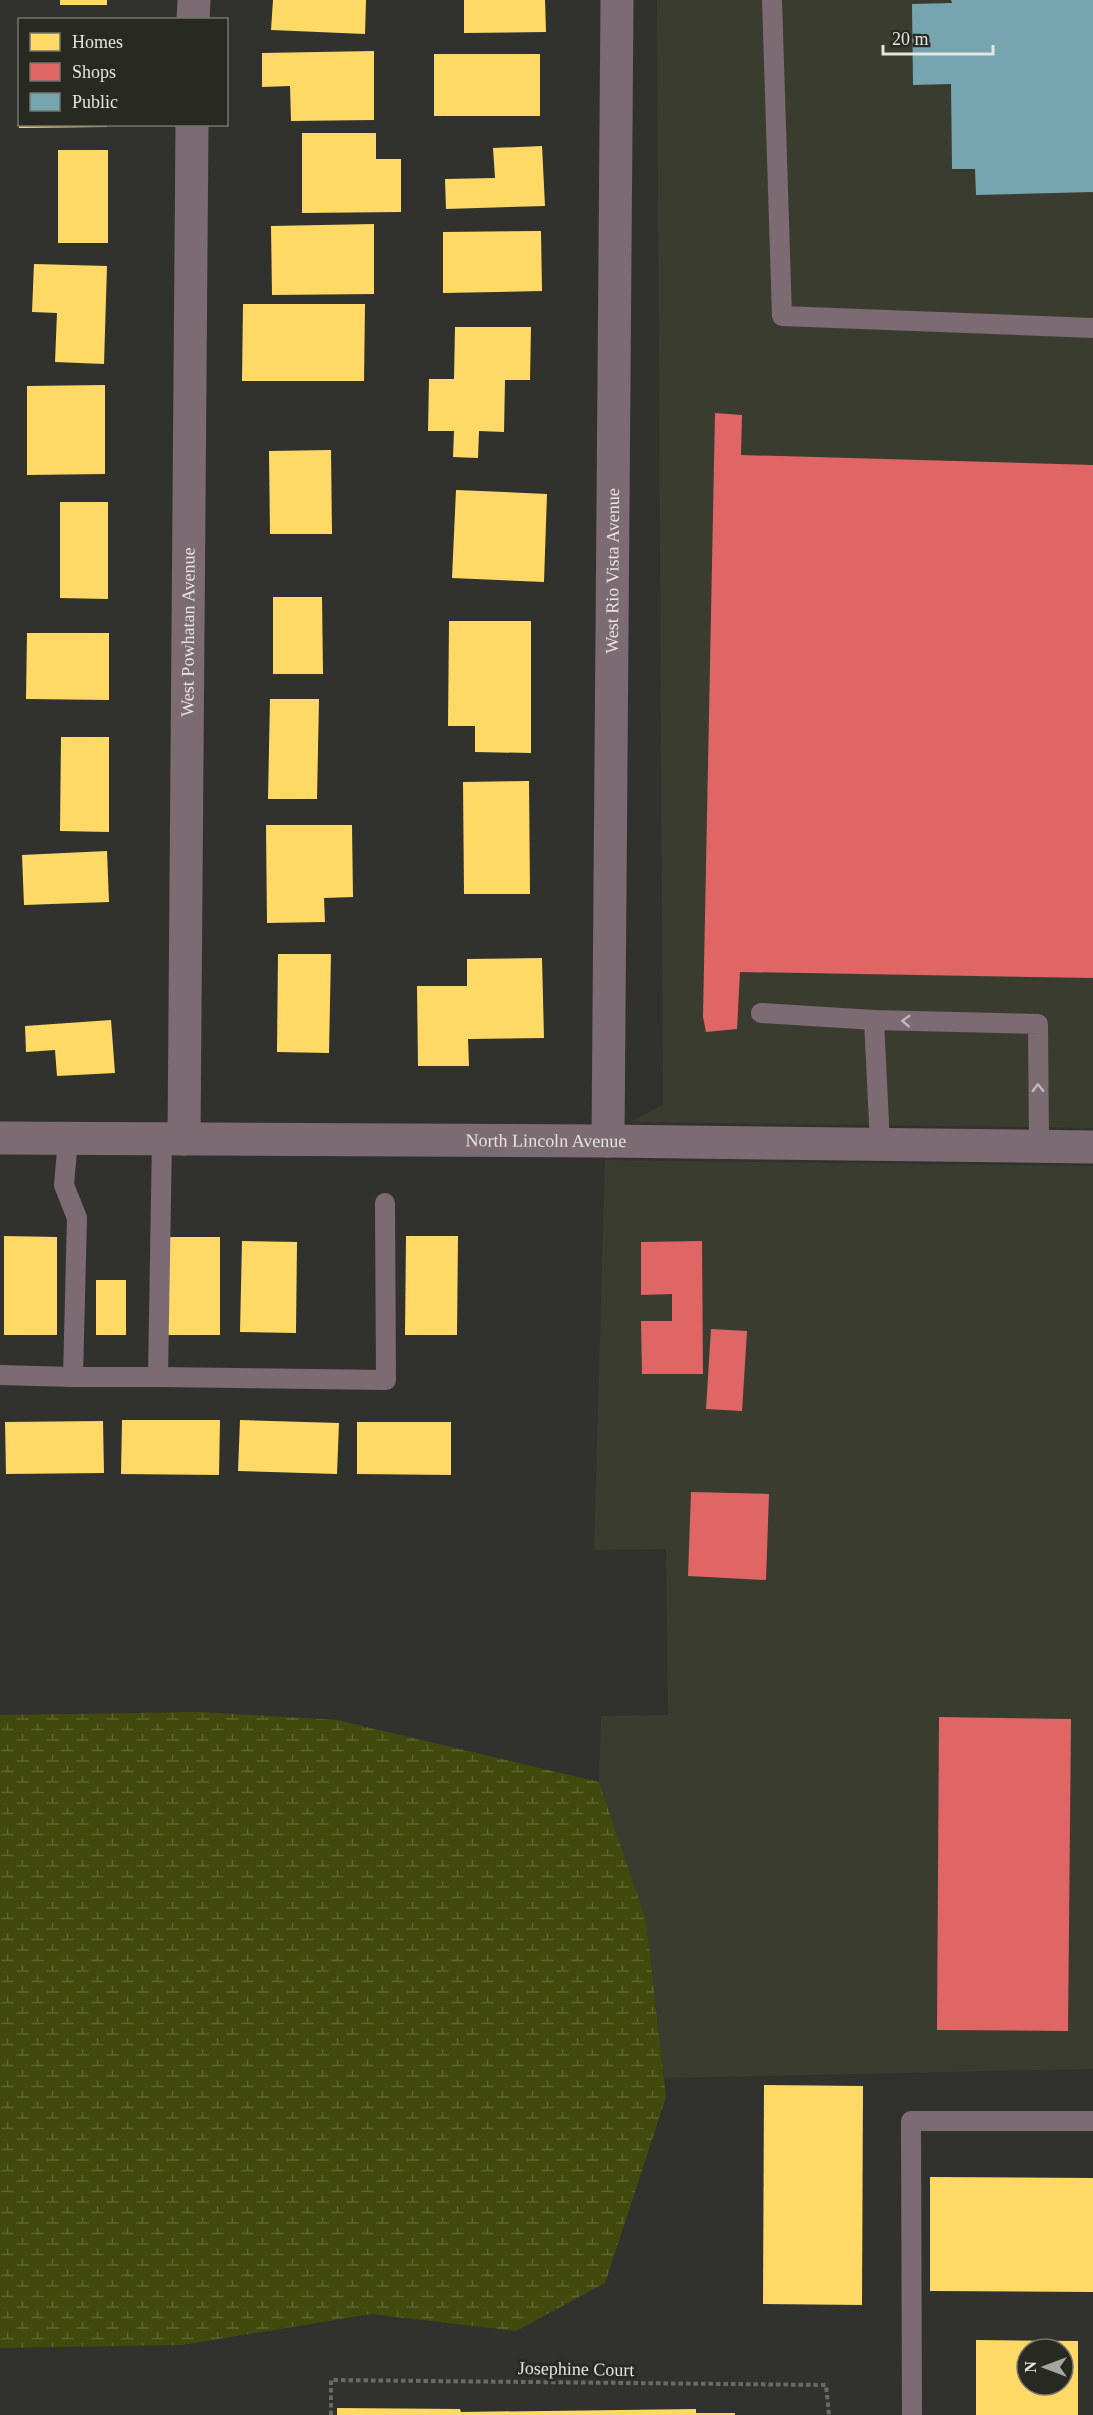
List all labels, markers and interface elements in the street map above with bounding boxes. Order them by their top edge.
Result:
legend [18,18,228,126]
scale bar [883,18,992,56]
text: 20 m [892,29,929,49]
text: Homes [72,32,123,52]
text: Shops [72,62,116,82]
text: Public [72,92,118,112]
street label: West Rio Vista Avenue [602,488,623,654]
street label: West Powhatan Avenue [177,547,199,717]
one-way arrow [901,1015,910,1027]
one-way arrow [1032,1083,1044,1092]
street label: North Lincoln Avenue [466,1130,626,1151]
north arrow [1015,2337,1075,2397]
street label: Josephine Court [518,2358,634,2380]
text: N [1022,2361,1039,2373]

